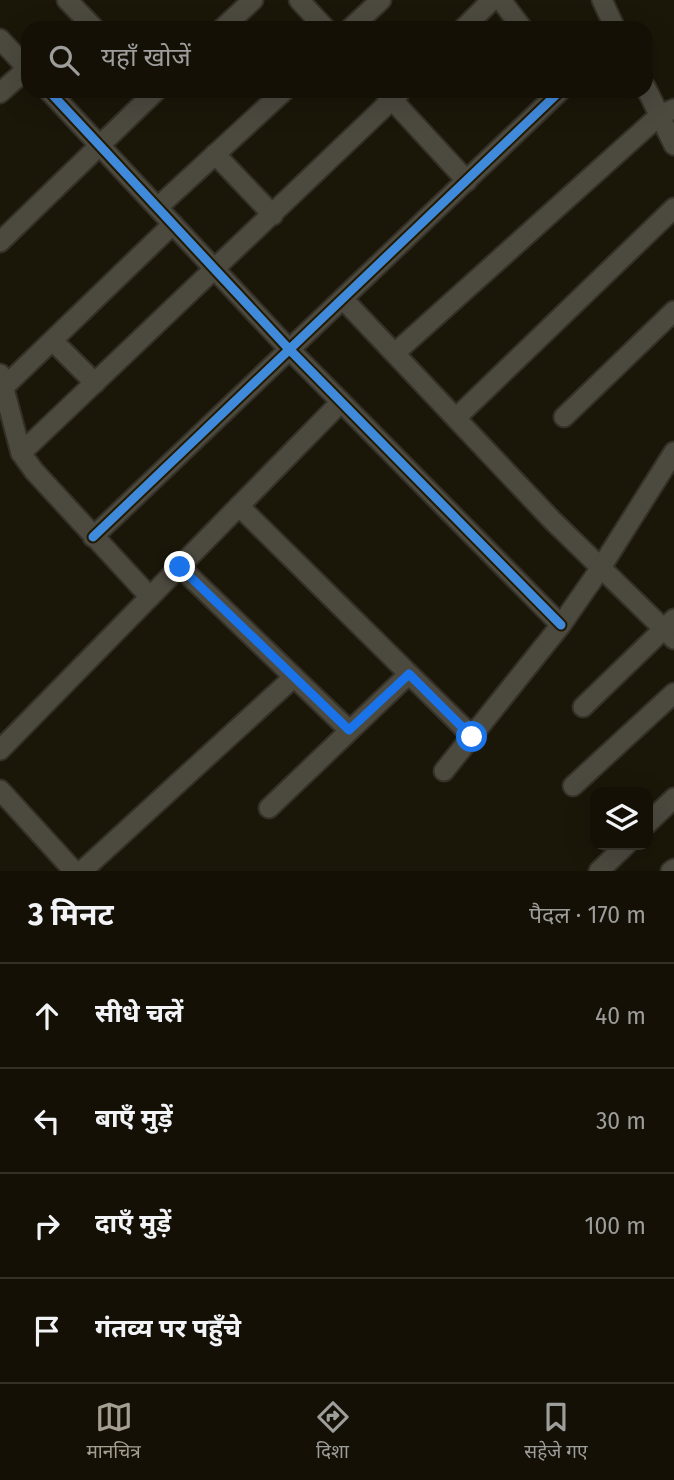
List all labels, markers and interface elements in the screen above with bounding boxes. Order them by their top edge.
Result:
search box [21,21,653,98]
icon: search [45,41,83,79]
text: यहाँ खोजें [101,42,191,73]
route end [164,551,195,582]
route start [456,721,487,752]
map controls [590,787,653,850]
button: layers [590,787,653,850]
text: 3 मिनट [28,897,114,933]
text: पैदल · 170 m [529,901,646,929]
icon: ahead [28,997,66,1035]
text: सीधे चलें [95,998,183,1029]
text: 40 m [595,1002,646,1030]
icon: left [28,1102,66,1140]
text: बाएँ मुड़ें [95,1103,172,1134]
text: 30 m [596,1107,646,1135]
icon: right [28,1207,66,1245]
text: दाएँ मुड़ें [95,1208,171,1239]
text: 100 m [585,1212,646,1240]
icon: arrive [28,1312,66,1350]
text: गंतव्य पर पहुँचे [95,1313,241,1344]
tab: मानचित्र [86,1398,141,1466]
tab: दिशा [314,1398,352,1466]
tab: सहेजे गए [524,1398,588,1466]

